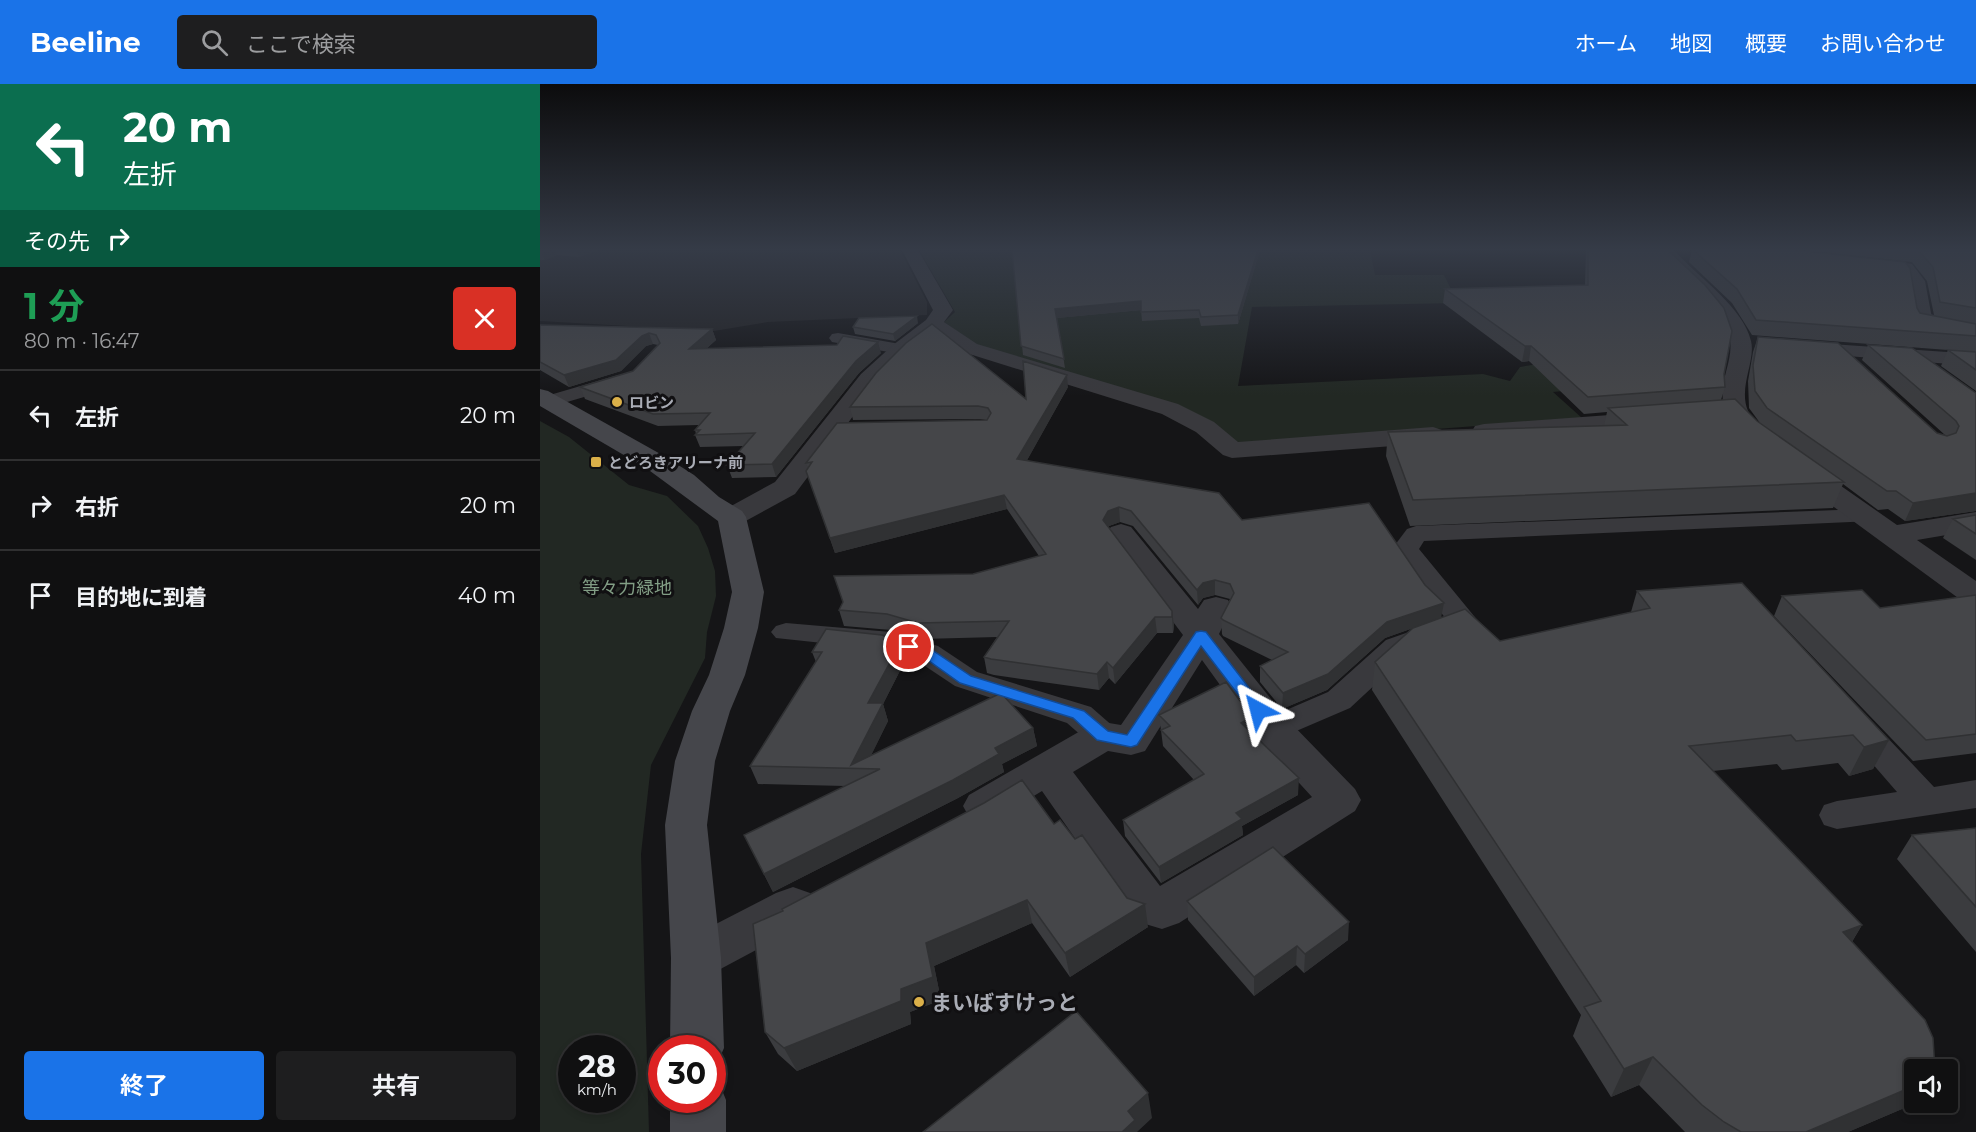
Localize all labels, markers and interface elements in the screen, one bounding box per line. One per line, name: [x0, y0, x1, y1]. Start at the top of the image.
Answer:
search box: [177, 15, 597, 69]
text: Beeline: [30, 25, 141, 59]
icon: search: [198, 26, 231, 59]
text: ここで検索: [246, 31, 356, 58]
text: ホーム: [1575, 31, 1637, 56]
text: 地図: [1670, 31, 1712, 56]
text: 概要: [1745, 31, 1787, 56]
text: お問い合わせ: [1820, 31, 1946, 56]
text: 20 m: [123, 101, 232, 153]
icon: left: [24, 108, 102, 186]
text: 左折: [123, 158, 177, 191]
icon: right: [102, 222, 135, 255]
text: その先: [24, 228, 90, 255]
text: 1 分: [24, 284, 84, 328]
button: close: [453, 287, 516, 350]
text: 80 m · 16:47: [24, 329, 140, 353]
place label: ロビン: [629, 393, 674, 412]
marker: ロビン: [610, 395, 624, 409]
icon: left: [24, 399, 57, 432]
text: 20 m: [460, 402, 516, 429]
text: 左折: [75, 404, 119, 431]
place label: とどろきアリーナ前: [608, 453, 743, 472]
marker: とどろきアリーナ前: [589, 455, 603, 469]
icon: right: [24, 489, 57, 522]
text: 20 m: [460, 492, 516, 519]
text: 右折: [75, 494, 119, 521]
park label: 等々力緑地: [582, 577, 672, 599]
icon: arrive: [24, 579, 57, 612]
text: 40 m: [458, 582, 516, 609]
text: 目的地に到着: [75, 584, 207, 611]
pin: [883, 621, 934, 672]
icon: arrive: [892, 630, 925, 663]
position arrow: [1226, 678, 1290, 742]
place label: まいばすけっと: [931, 990, 1078, 1015]
marker: まいばすけっと: [912, 995, 926, 1009]
speed limit sign: 30: [648, 1035, 726, 1113]
text: 28: [578, 1048, 616, 1085]
button: 終了: [24, 1051, 264, 1120]
button: 共有: [276, 1051, 516, 1120]
map controls: [1904, 1059, 1958, 1113]
button: sound: [1904, 1059, 1958, 1113]
text: km/h: [577, 1080, 617, 1099]

